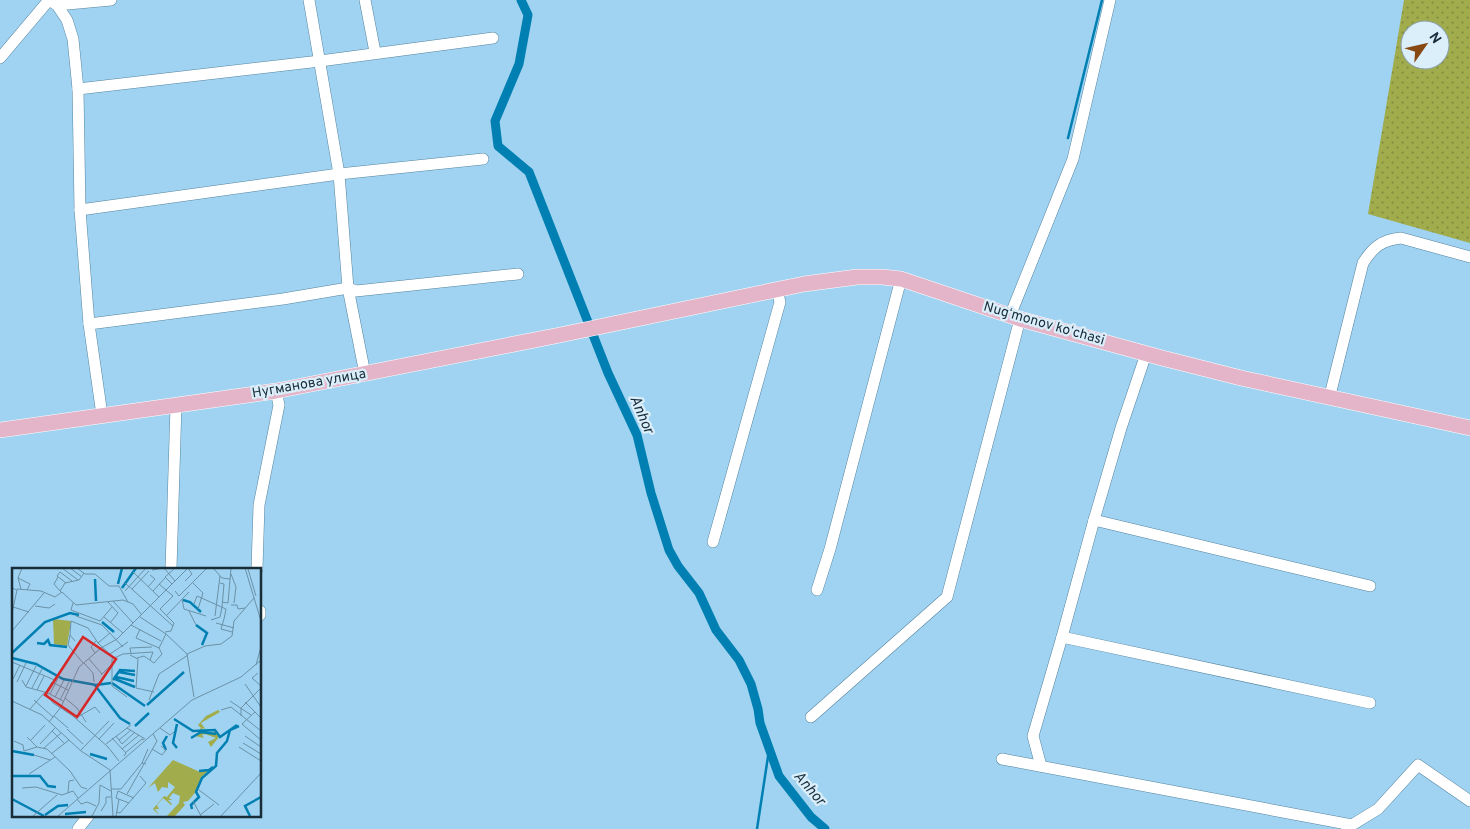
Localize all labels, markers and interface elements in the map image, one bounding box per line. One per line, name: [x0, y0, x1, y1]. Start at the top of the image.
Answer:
north arrow: [1400, 20, 1450, 70]
text: N: [1425, 30, 1444, 47]
street label: Nugʻmonov koʻchasi: [981, 299, 1107, 349]
street label: Нугманова улица: [251, 366, 367, 402]
water label: Anhor: [625, 393, 658, 438]
inset map: [12, 568, 261, 816]
water label: Anhor: [789, 768, 830, 811]

